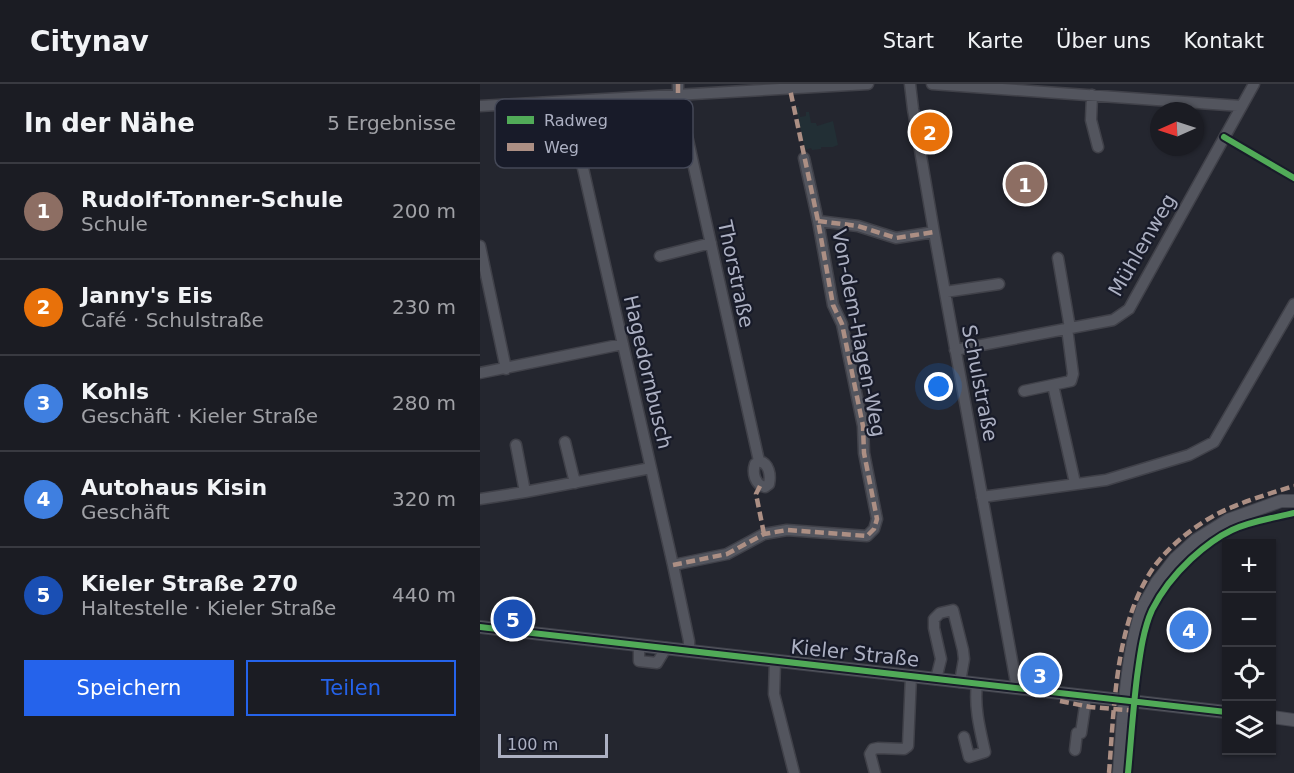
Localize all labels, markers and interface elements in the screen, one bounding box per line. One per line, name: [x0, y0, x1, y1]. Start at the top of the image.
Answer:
text: Citynav: [30, 25, 149, 58]
text: Start: [883, 29, 934, 53]
text: Karte: [967, 29, 1023, 53]
text: Über uns: [1056, 29, 1151, 53]
text: Kontakt: [1184, 29, 1264, 53]
legend: [495, 99, 693, 168]
north arrow: [1150, 102, 1204, 156]
text: In der Nähe: [24, 108, 195, 138]
pin: 2: [910, 110, 950, 154]
text: 5 Ergebnisse: [327, 111, 456, 135]
text: Radweg: [544, 111, 608, 130]
text: Weg: [544, 138, 579, 157]
pin: 1: [1006, 162, 1044, 206]
text: Rudolf-Tonner-Schule: [81, 187, 343, 212]
street label: Mühlenweg: [1103, 189, 1181, 301]
text: 1: [37, 199, 50, 223]
text: 200 m: [392, 199, 456, 223]
text: Schule: [81, 212, 148, 236]
street label: Thorstraße: [713, 217, 759, 330]
street label: Von-dem-Hagen-Weg: [827, 227, 891, 439]
text: Janny's Eis: [81, 283, 213, 308]
street label: Hagedornbusch: [619, 293, 677, 451]
text: 2: [37, 295, 50, 319]
text: 230 m: [392, 295, 456, 319]
text: Café · Schulstraße: [81, 308, 264, 332]
street label: Schulstraße: [957, 323, 1003, 443]
your location: [924, 372, 953, 401]
text: Kohls: [81, 379, 149, 404]
text: 3: [37, 391, 50, 415]
text: 280 m: [392, 391, 456, 415]
text: Geschäft · Kieler Straße: [81, 404, 318, 428]
text: Autohaus Kisin: [81, 475, 267, 500]
text: 4: [37, 487, 50, 511]
text: 320 m: [392, 487, 456, 511]
text: Geschäft: [81, 500, 170, 524]
map controls: [1222, 539, 1276, 755]
button: +: [1222, 539, 1276, 593]
text: Kieler Straße 270: [81, 571, 298, 596]
text: 5: [37, 583, 50, 607]
text: 440 m: [392, 583, 456, 607]
button: −: [1222, 593, 1276, 647]
text: Haltestelle · Kieler Straße: [81, 596, 336, 620]
pin: 5: [494, 596, 532, 642]
pin: 4: [1170, 608, 1208, 652]
street label: Kieler Straße: [789, 634, 921, 672]
button: locate: [1222, 647, 1276, 701]
pin: 3: [1020, 652, 1060, 698]
button: Speichern: [24, 660, 234, 716]
button: Teilen: [246, 660, 456, 716]
button: layers: [1222, 701, 1276, 755]
scale bar: [498, 731, 608, 758]
text: 100 m: [507, 735, 558, 754]

